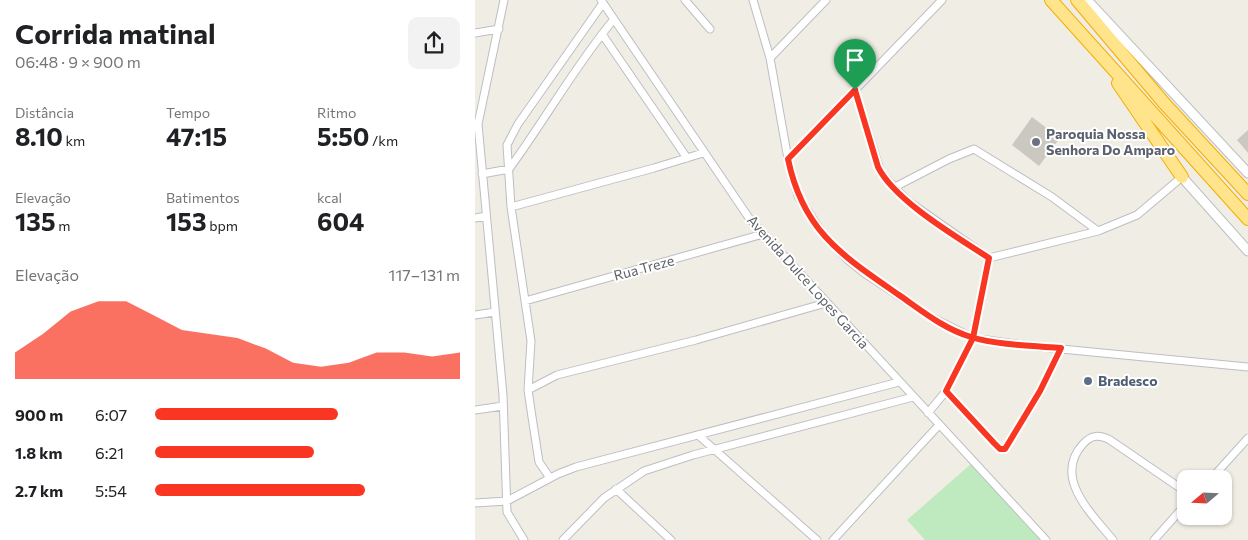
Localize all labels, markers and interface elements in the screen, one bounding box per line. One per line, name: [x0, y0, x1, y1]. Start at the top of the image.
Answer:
text: Corrida matinal: [15, 16, 216, 50]
button: share: [408, 17, 460, 69]
pin: [834, 39, 876, 90]
icon: arrive: [841, 46, 869, 74]
text: 06:48 · 9 × 900 m: [15, 52, 141, 71]
text: Distância: [15, 104, 74, 121]
text: Tempo: [166, 104, 210, 121]
text: Ritmo: [317, 104, 356, 121]
text: 8.10: [15, 121, 63, 151]
text: 47:15: [166, 121, 227, 151]
text: 5:50: [317, 121, 369, 151]
place label: Paroquia Nossa Senhora Do Amparo: [1046, 125, 1175, 158]
text: km: [63, 132, 85, 149]
text: /km: [369, 132, 398, 149]
marker: Paroquia Nossa Senhora Do Amparo: [1030, 136, 1042, 148]
text: Elevação: [15, 189, 71, 206]
text: Batimentos: [166, 189, 240, 206]
text: kcal: [317, 189, 342, 206]
text: 135: [15, 206, 55, 236]
text: 153: [166, 206, 206, 236]
text: 604: [317, 206, 364, 236]
street label: Avenida Dulce Lopes Garcia: [744, 211, 873, 352]
text: m: [55, 217, 70, 234]
text: bpm: [206, 217, 238, 234]
street label: Rua Treze: [612, 251, 676, 284]
text: Elevação: [15, 265, 79, 284]
text: 117–131 m: [389, 265, 460, 284]
place label: Bradesco: [1098, 372, 1158, 389]
marker: Bradesco: [1082, 375, 1094, 387]
text: 900 m: [15, 405, 63, 424]
text: 6:07: [95, 405, 127, 424]
text: 1.8 km: [15, 443, 62, 462]
text: 6:21: [95, 443, 124, 462]
north arrow: [1177, 470, 1233, 525]
map controls: [1177, 470, 1232, 525]
text: 2.7 km: [15, 481, 63, 500]
text: 5:54: [95, 481, 127, 500]

